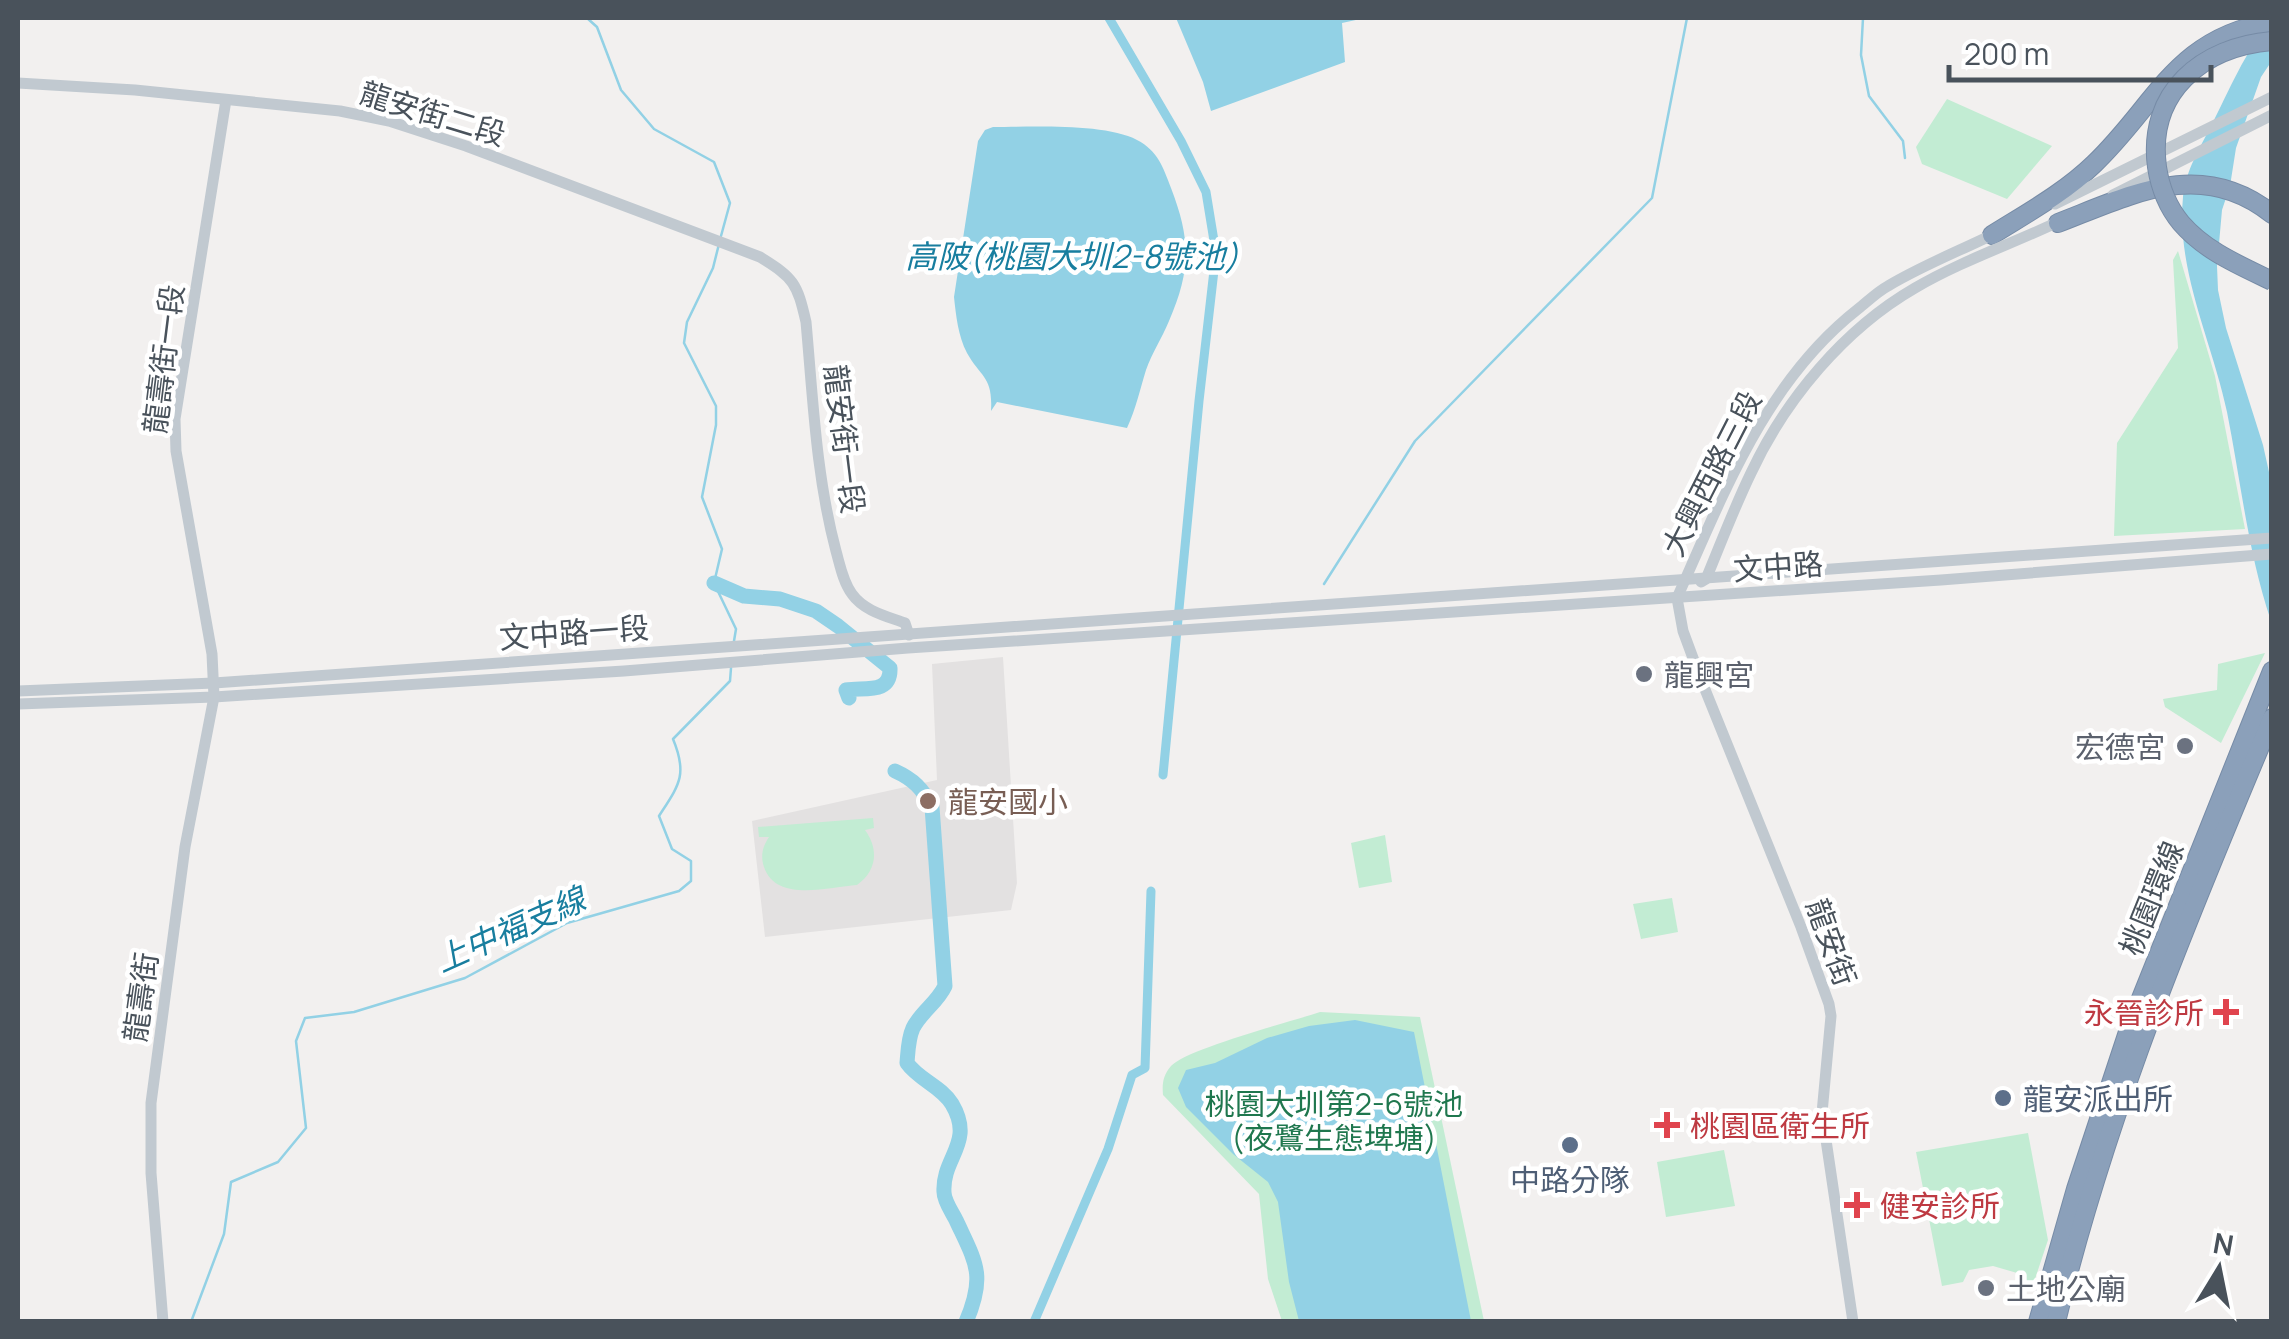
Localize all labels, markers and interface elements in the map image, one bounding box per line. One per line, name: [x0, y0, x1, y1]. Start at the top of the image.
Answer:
scale bar: [1949, 20, 2212, 82]
text: 200 m: [1964, 33, 2049, 74]
street label: 龍安街二段: [355, 71, 511, 155]
water label: 高陂(桃園大圳2-8號池): [905, 234, 1239, 278]
street label: 龍壽街一段: [134, 282, 192, 436]
street label: 龍安街一段: [816, 362, 874, 516]
street label: 大興西路三段: [1652, 384, 1770, 562]
street label: 文中路: [1732, 542, 1824, 590]
street label: 文中路一段: [498, 606, 650, 658]
place label: 龍興宮: [1664, 654, 1754, 695]
marker: 龍興宮: [1633, 663, 1655, 685]
place label: 宏德宮: [2075, 726, 2165, 767]
marker: 宏德宮: [2174, 735, 2196, 757]
place label: 龍安國小: [948, 781, 1068, 822]
marker: 龍安國小: [917, 790, 939, 812]
street label: 桃園環線: [2110, 835, 2192, 961]
water label: 上中福支線: [428, 875, 595, 982]
street label: 龍安街: [1797, 893, 1867, 991]
street label: 龍壽街: [113, 950, 167, 1044]
place label: 永晉診所: [2084, 992, 2204, 1033]
marker: 永晉診所: [2213, 999, 2239, 1025]
place label: 龍安派出所: [2023, 1078, 2173, 1119]
park label: 桃園大圳第2-6號池 (夜鷺生態埤塘): [1205, 1083, 1463, 1158]
marker: 龍安派出所: [1992, 1087, 2014, 1109]
place label: 桃園區衛生所: [1690, 1105, 1870, 1146]
marker: 桃園區衛生所: [1654, 1112, 1680, 1138]
marker: 中路分隊: [1559, 1134, 1581, 1156]
place label: 中路分隊: [1510, 1159, 1630, 1200]
place label: 健安診所: [1880, 1185, 2000, 1226]
marker: 健安診所: [1844, 1192, 1870, 1218]
north arrow: [2169, 1219, 2269, 1319]
text: N: [2210, 1223, 2237, 1264]
place label: 土地公廟: [2006, 1268, 2126, 1309]
marker: 土地公廟: [1975, 1277, 1997, 1299]

